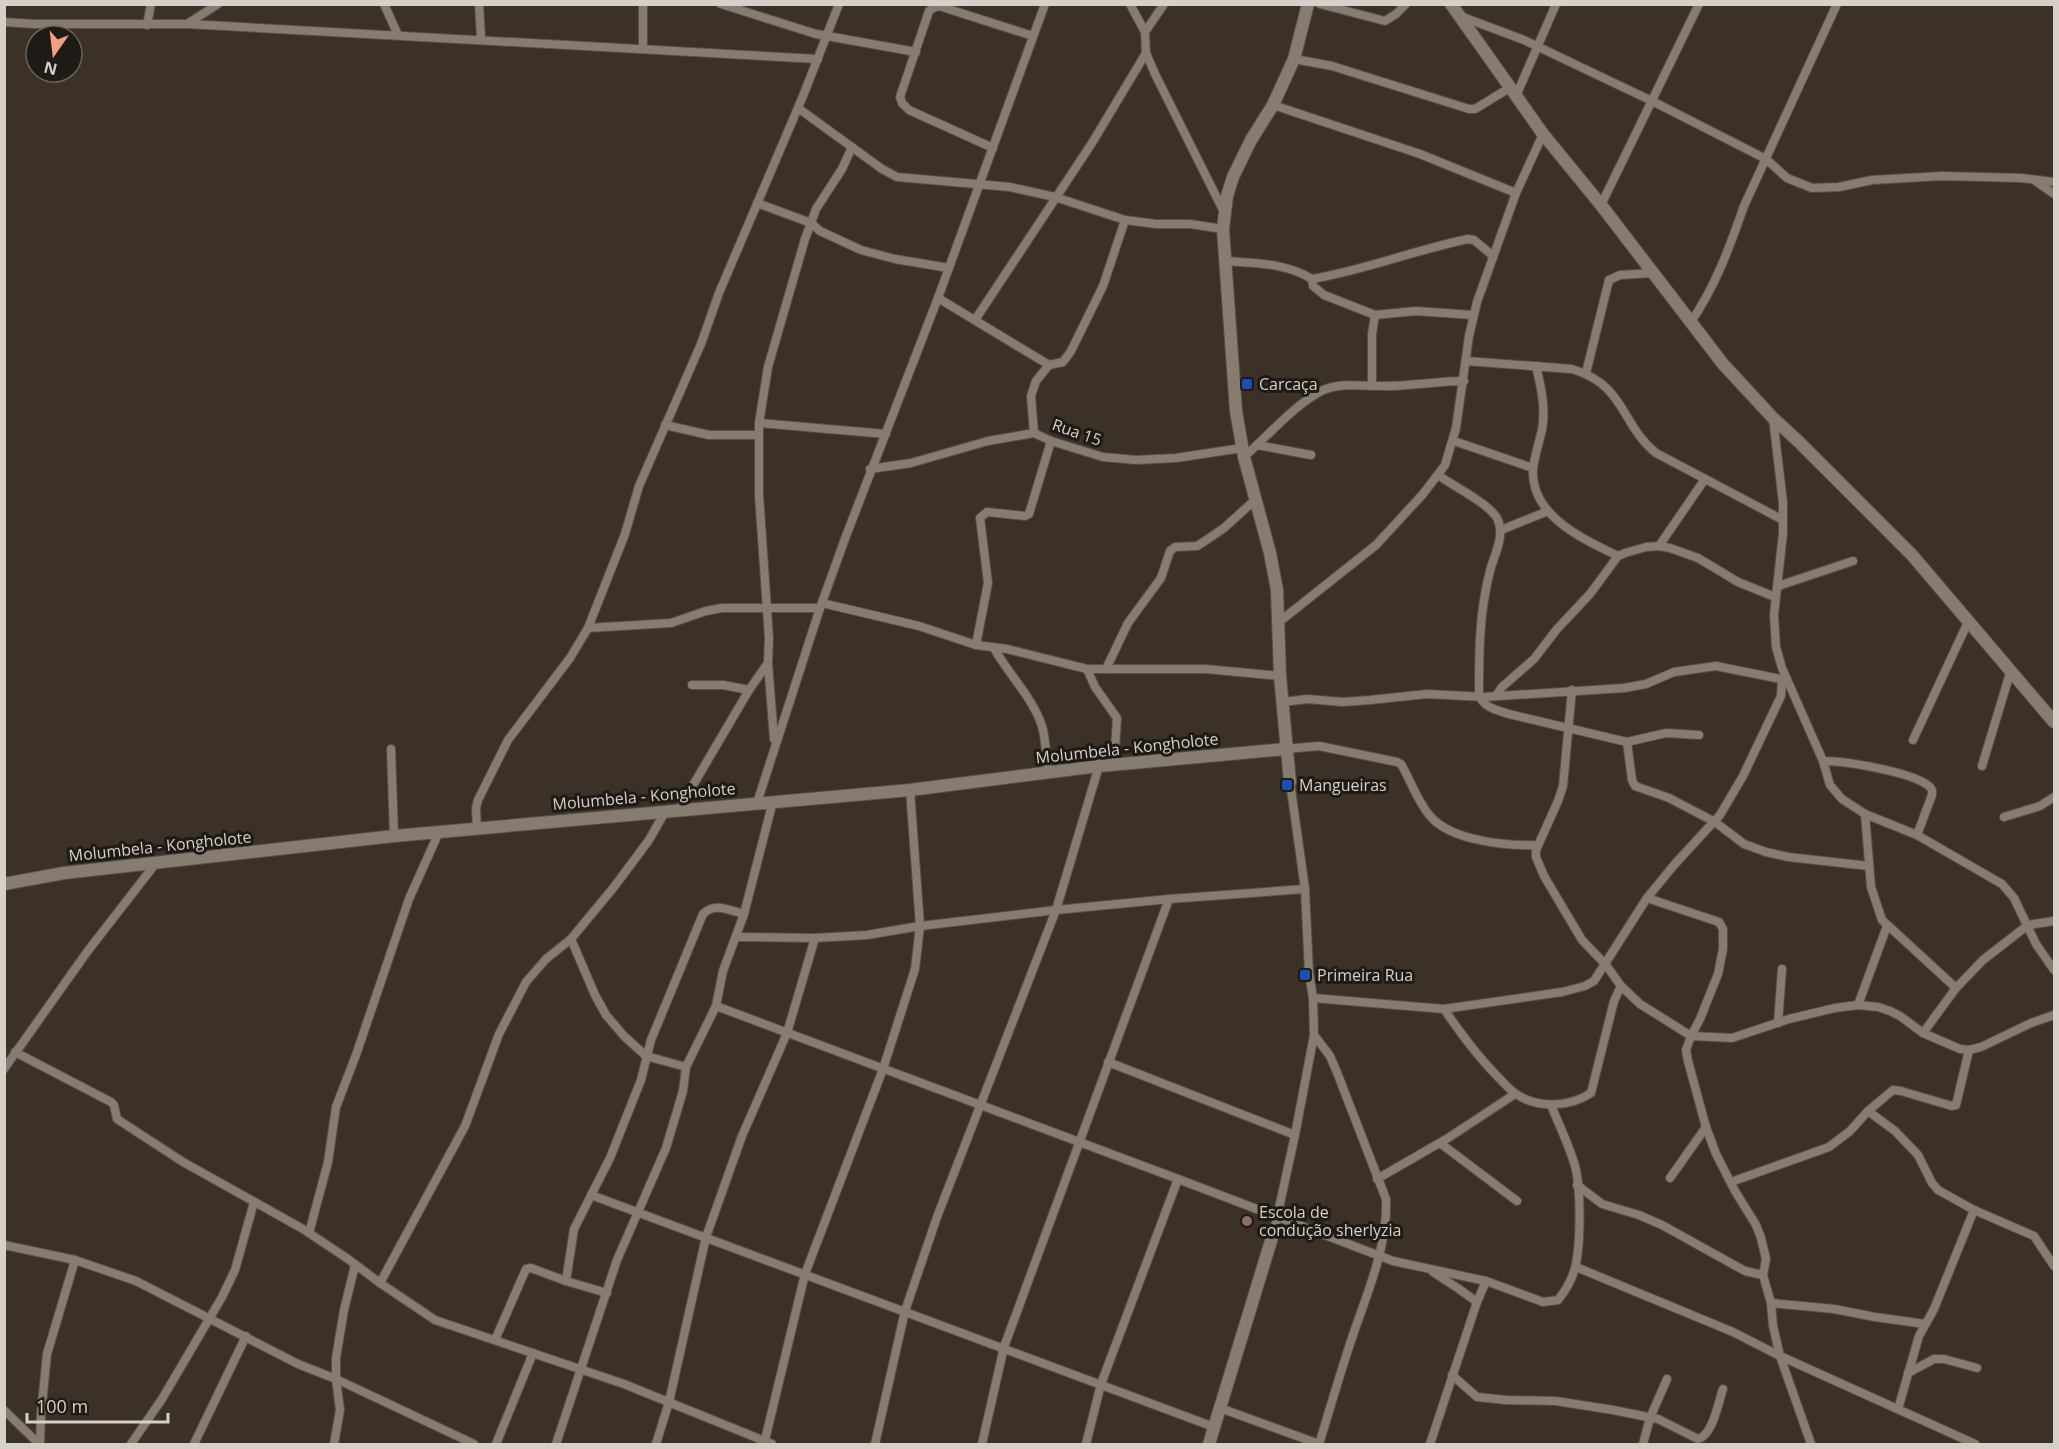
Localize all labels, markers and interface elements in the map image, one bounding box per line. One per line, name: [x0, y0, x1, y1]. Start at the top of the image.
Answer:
north arrow: [24, 24, 84, 84]
text: N: [41, 56, 59, 81]
place label: Carcaça: [1259, 373, 1318, 395]
marker: Carcaça: [1240, 377, 1254, 391]
street label: Rua 15: [1049, 413, 1105, 451]
street label: Molumbela - Kongholote: [1035, 727, 1219, 769]
place label: Mangueiras: [1299, 774, 1387, 796]
street label: Molumbela - Kongholote: [552, 777, 736, 815]
marker: Mangueiras: [1280, 778, 1294, 792]
street label: Molumbela - Kongholote: [68, 825, 252, 867]
place label: Primeira Rua: [1317, 964, 1413, 986]
marker: Primeira Rua: [1298, 968, 1312, 982]
place label: Escola de condução sherlyzia: [1259, 1201, 1401, 1241]
marker: Escola de condução sherlyzia: [1240, 1214, 1254, 1228]
scale bar: [27, 1386, 168, 1424]
text: 100 m: [36, 1394, 88, 1418]

